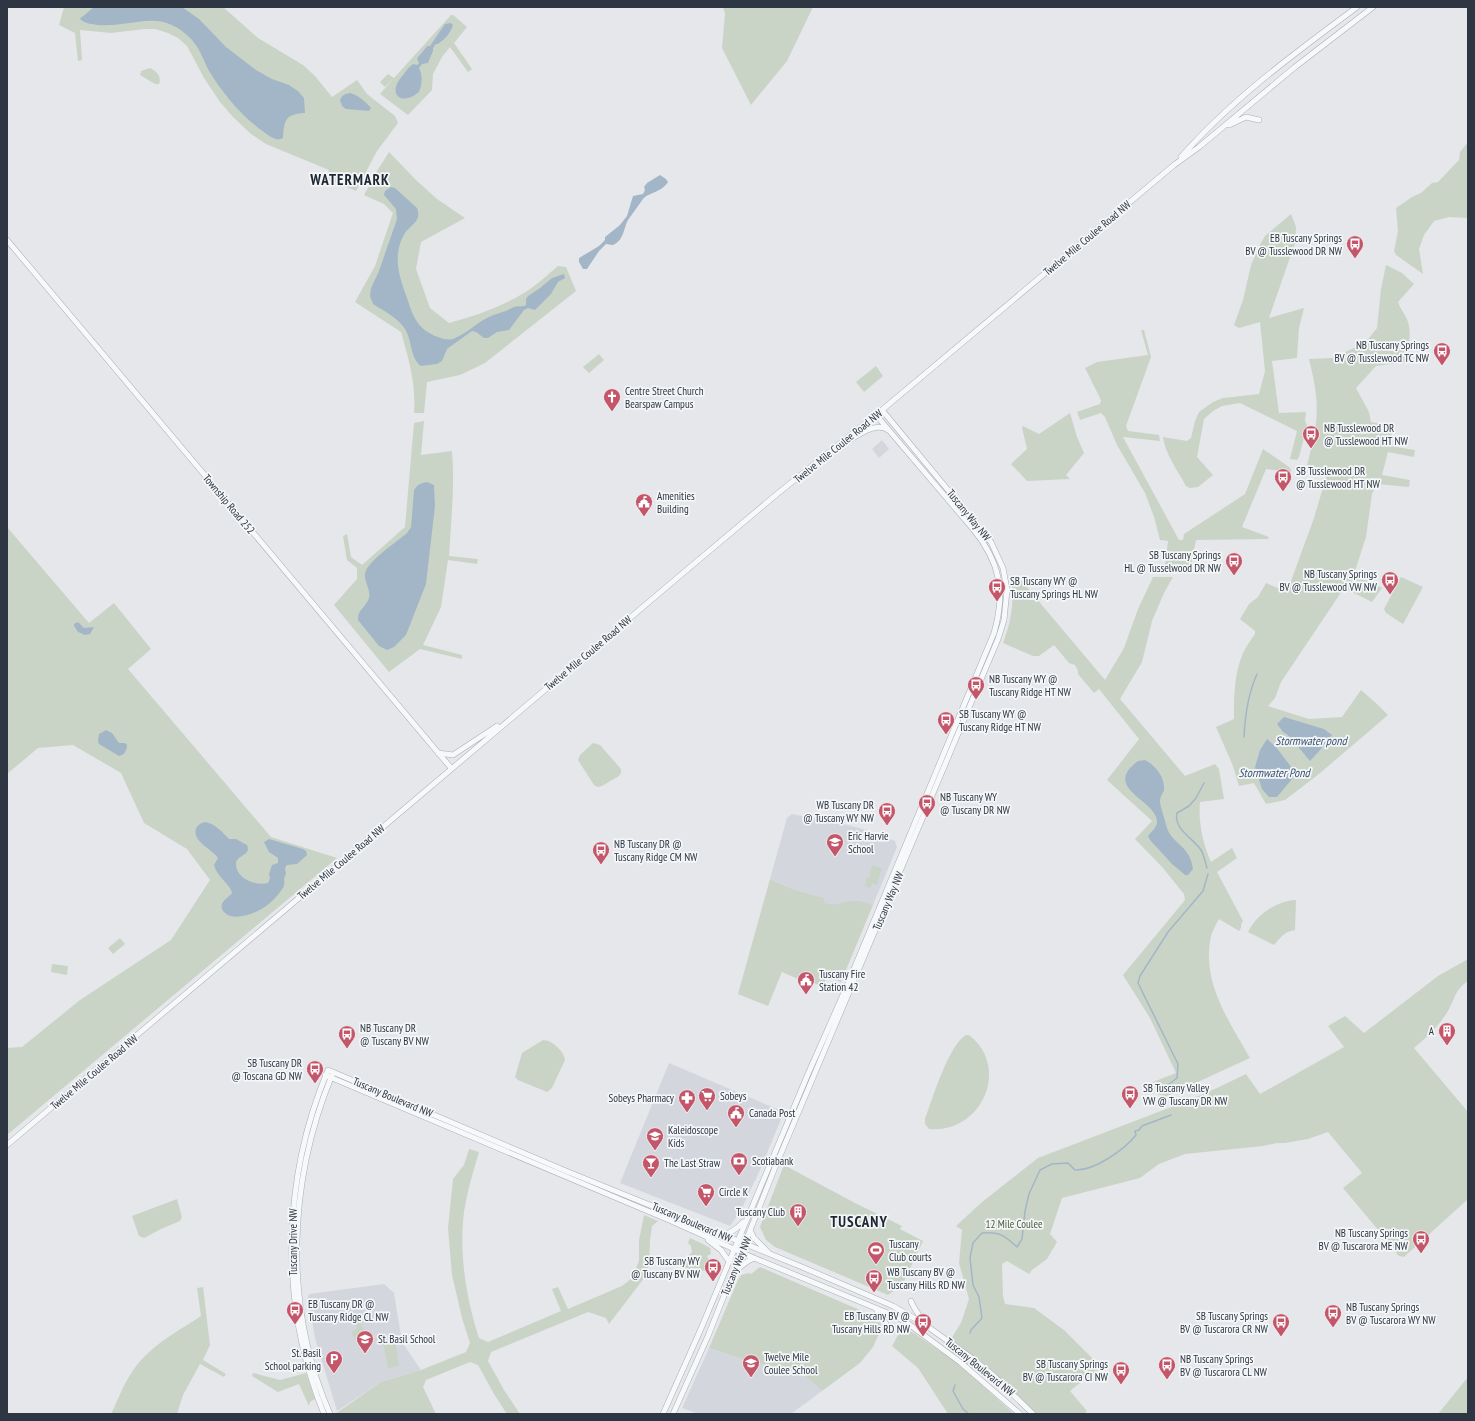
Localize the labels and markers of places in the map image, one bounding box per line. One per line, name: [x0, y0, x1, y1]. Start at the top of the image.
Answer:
place label: EB Tuscany Springs BV @ Tusslewood DR NW: [1245, 231, 1343, 258]
bus stop icon: EB Tuscany Springs BV @ Tusslewood DR NW: [1345, 234, 1365, 259]
place label: NB Tuscany Springs BV @ Tusslewood TC NW: [1334, 338, 1430, 365]
bus stop icon: NB Tuscany Springs BV @ Tusslewood TC NW: [1432, 341, 1452, 366]
place label: Centre Street Church Bearspaw Campus: [625, 384, 704, 411]
church icon: Centre Street Church Bearspaw Campus: [602, 387, 622, 412]
place label: NB Tusslewood DR @ Tusslewood HT NW: [1324, 421, 1408, 448]
bus stop icon: NB Tusslewood DR @ Tusslewood HT NW: [1301, 424, 1321, 449]
place label: SB Tusslewood DR @ Tusslewood HT NW: [1296, 464, 1380, 491]
bus stop icon: SB Tusslewood DR @ Tusslewood HT NW: [1273, 467, 1293, 492]
place label: Amenities Building: [657, 489, 695, 516]
public building icon: Amenities Building: [634, 492, 654, 517]
place label: SB Tuscany Springs HL @ Tusselwood DR NW: [1124, 548, 1222, 575]
bus stop icon: SB Tuscany Springs HL @ Tusselwood DR NW: [1224, 551, 1244, 576]
place label: NB Tuscany Springs BV @ Tusslewood VW NW: [1279, 567, 1378, 594]
bus stop icon: NB Tuscany Springs BV @ Tusslewood VW NW: [1380, 570, 1400, 595]
place label: SB Tuscany WY @ Tuscany Springs HL NW: [1010, 574, 1099, 601]
bus stop icon: SB Tuscany WY @ Tuscany Springs HL NW: [987, 577, 1007, 602]
place label: NB Tuscany WY @ Tuscany Ridge HT NW: [989, 672, 1072, 699]
bus stop icon: NB Tuscany WY @ Tuscany Ridge HT NW: [966, 675, 986, 700]
place label: SB Tuscany WY @ Tuscany Ridge HT NW: [959, 707, 1042, 734]
bus stop icon: SB Tuscany WY @ Tuscany Ridge HT NW: [936, 710, 956, 735]
place label: NB Tuscany WY @ Tuscany DR NW: [940, 790, 1011, 817]
bus stop icon: NB Tuscany WY @ Tuscany DR NW: [917, 793, 937, 818]
place label: WB Tuscany DR @ Tuscany WY NW: [803, 798, 875, 825]
bus stop icon: WB Tuscany DR @ Tuscany WY NW: [877, 801, 897, 826]
place label: Eric Harvie School: [848, 829, 889, 856]
school or university icon: Eric Harvie School: [825, 832, 845, 857]
place label: NB Tuscany DR @ Tuscany Ridge CM NW: [614, 837, 698, 864]
bus stop icon: NB Tuscany DR @ Tuscany Ridge CM NW: [591, 840, 611, 865]
place label: Tuscany Fire Station 42: [819, 967, 866, 994]
public building icon: Tuscany Fire Station 42: [796, 970, 816, 995]
place label: NB Tuscany DR @ Tuscany BV NW: [360, 1021, 430, 1048]
building icon: A: [1437, 1021, 1457, 1046]
bus stop icon: NB Tuscany DR @ Tuscany BV NW: [337, 1024, 357, 1049]
place label: A: [1429, 1024, 1435, 1038]
place label: SB Tuscany DR @ Toscana GD NW: [232, 1056, 303, 1083]
bus stop icon: SB Tuscany DR @ Toscana GD NW: [305, 1059, 325, 1084]
place label: SB Tuscany Valley VW @ Tuscany DR NW: [1142, 1081, 1228, 1108]
bus stop icon: SB Tuscany Valley VW @ Tuscany DR NW: [1120, 1084, 1140, 1109]
supermarket icon: Sobeys: [697, 1086, 717, 1111]
pharmacy icon: Sobeys Pharmacy: [677, 1088, 697, 1113]
place label: Sobeys: [720, 1089, 747, 1103]
place label: Sobeys Pharmacy: [609, 1091, 675, 1105]
public building icon: Canada Post: [726, 1103, 746, 1128]
place label: Canada Post: [749, 1106, 795, 1120]
place label: Kaleidoscope Kids: [668, 1123, 719, 1150]
school or university icon: Kaleidoscope Kids: [645, 1126, 665, 1151]
bank icon: Scotiabank: [729, 1151, 749, 1176]
bar icon: The Last Straw: [641, 1153, 661, 1178]
place label: Scotiabank: [752, 1154, 794, 1168]
place label: The Last Straw: [664, 1156, 721, 1170]
supermarket icon: Circle K: [696, 1182, 716, 1207]
place label: Circle K: [719, 1185, 749, 1199]
building icon: Tuscany Club: [788, 1202, 808, 1227]
place label: Tuscany Club: [736, 1205, 785, 1219]
place label: NB Tuscany Springs BV @ Tuscarora ME NW: [1319, 1226, 1409, 1253]
bus stop icon: NB Tuscany Springs BV @ Tuscarora ME NW: [1411, 1229, 1431, 1254]
place label: Tuscany Club courts: [889, 1237, 932, 1264]
sports icon: Tuscany Club courts: [866, 1240, 886, 1265]
place label: SB Tuscany WY @ Tuscany BV NW: [631, 1254, 701, 1281]
bus stop icon: SB Tuscany WY @ Tuscany BV NW: [703, 1257, 723, 1282]
place label: WB Tuscany BV @ Tuscany Hills RD NW: [887, 1265, 966, 1292]
bus stop icon: WB Tuscany BV @ Tuscany Hills RD NW: [864, 1268, 884, 1293]
place label: EB Tuscany DR @ Tuscany Ridge CL NW: [308, 1297, 389, 1324]
bus stop icon: EB Tuscany DR @ Tuscany Ridge CL NW: [285, 1300, 305, 1325]
place label: NB Tuscany Springs BV @ Tuscarora WY NW: [1346, 1300, 1436, 1327]
bus stop icon: NB Tuscany Springs BV @ Tuscarora WY NW: [1323, 1303, 1343, 1328]
place label: EB Tuscany BV @ Tuscany Hills RD NW: [832, 1309, 911, 1336]
place label: SB Tuscany Springs BV @ Tuscarora CR NW: [1180, 1309, 1269, 1336]
bus stop icon: EB Tuscany BV @ Tuscany Hills RD NW: [913, 1312, 933, 1337]
bus stop icon: SB Tuscany Springs BV @ Tuscarora CR NW: [1271, 1312, 1291, 1337]
school or university icon: St. Basil School: [355, 1329, 375, 1354]
place label: St. Basil School: [378, 1332, 436, 1346]
place label: St. Basil School parking: [265, 1346, 321, 1373]
parking icon: St. Basil School parking: [324, 1349, 344, 1374]
place label: Twelve Mile Coulee School: [764, 1350, 818, 1377]
place label: NB Tuscany Springs BV @ Tuscarora CL NW: [1180, 1352, 1268, 1379]
school or university icon: Twelve Mile Coulee School: [741, 1353, 761, 1378]
bus stop icon: NB Tuscany Springs BV @ Tuscarora CL NW: [1157, 1355, 1177, 1380]
place label: SB Tuscany Springs BV @ Tuscarora CI NW: [1023, 1357, 1109, 1384]
bus stop icon: SB Tuscany Springs BV @ Tuscarora CI NW: [1111, 1360, 1131, 1385]

